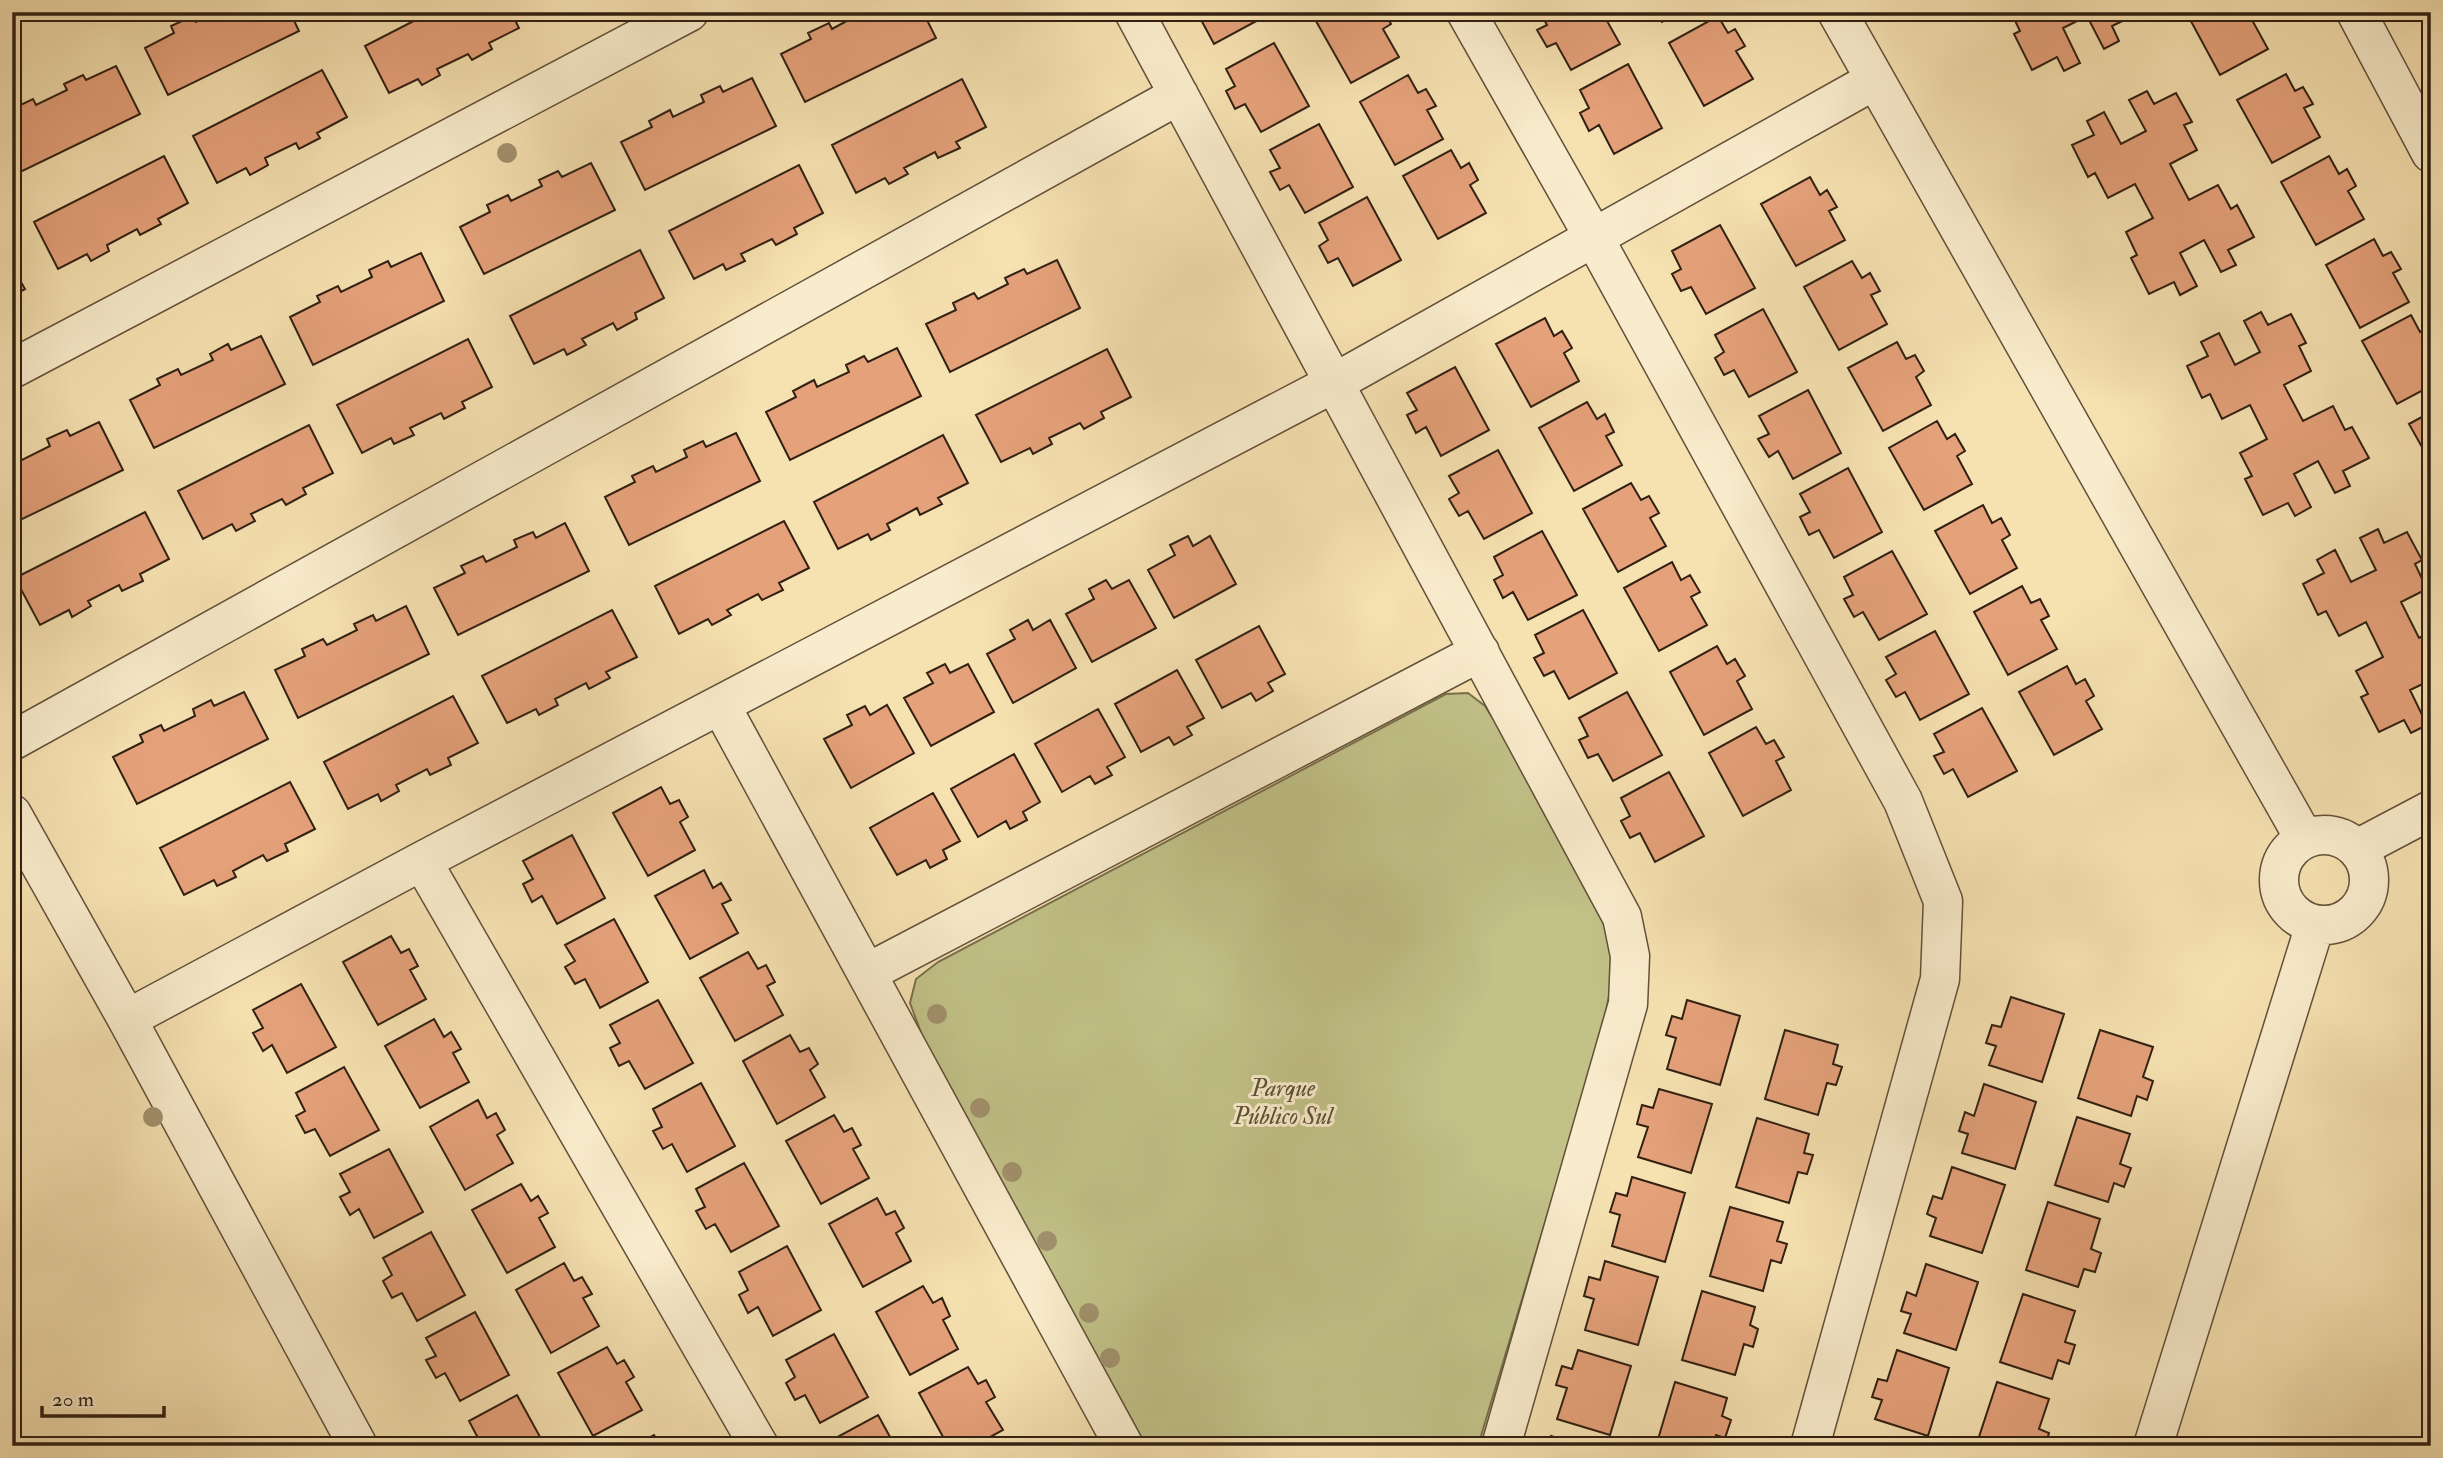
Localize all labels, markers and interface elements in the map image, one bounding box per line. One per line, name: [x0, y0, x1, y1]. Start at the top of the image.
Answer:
park label: Parque Público Sul: [1232, 1073, 1335, 1132]
scale bar: [42, 1374, 164, 1418]
text: 20 m: [52, 1386, 94, 1413]

